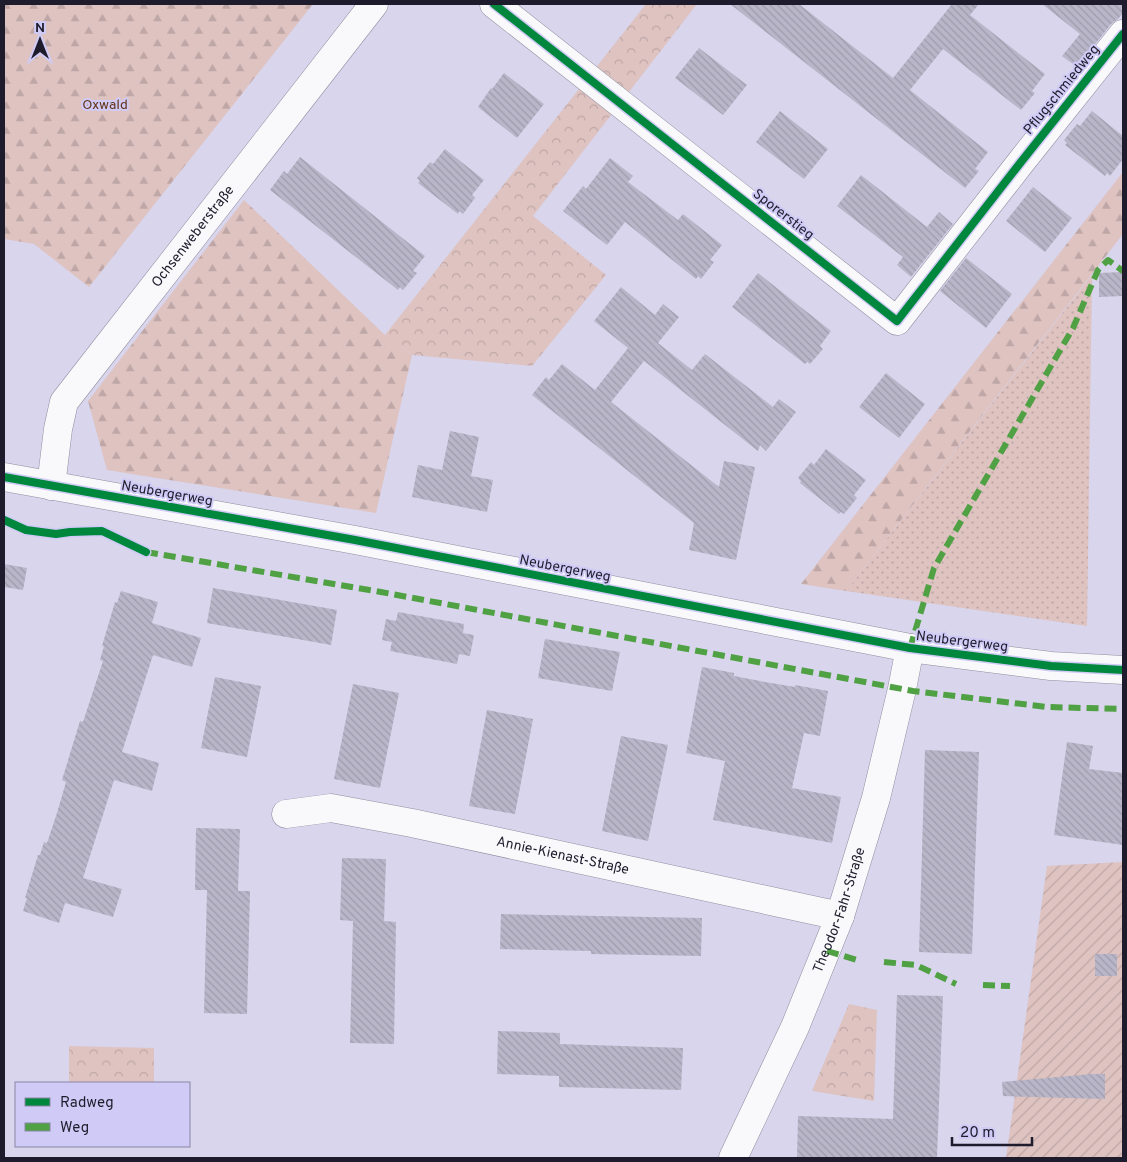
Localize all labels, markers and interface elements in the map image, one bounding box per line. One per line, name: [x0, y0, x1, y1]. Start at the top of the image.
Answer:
north arrow: [15, 15, 65, 65]
text: N: [35, 20, 45, 37]
street label: Pflugschmiedweg: [1020, 42, 1104, 138]
park label: Oxwald: [82, 97, 128, 114]
street label: Ochsenweberstraße: [148, 182, 238, 291]
street label: Sporerstieg: [749, 186, 817, 244]
street label: Neubergerweg: [120, 478, 214, 510]
street label: Neubergerweg: [518, 552, 612, 586]
street label: Neubergerweg: [915, 628, 1009, 656]
street label: Annie-Kienast-Straße: [495, 833, 631, 878]
street label: Theodor-Fahr-Straße: [809, 845, 869, 975]
legend: [15, 1082, 190, 1147]
text: Radweg: [60, 1094, 114, 1113]
scale bar: [952, 1114, 1032, 1146]
text: Weg: [60, 1119, 89, 1138]
text: 20 m: [960, 1124, 995, 1143]

